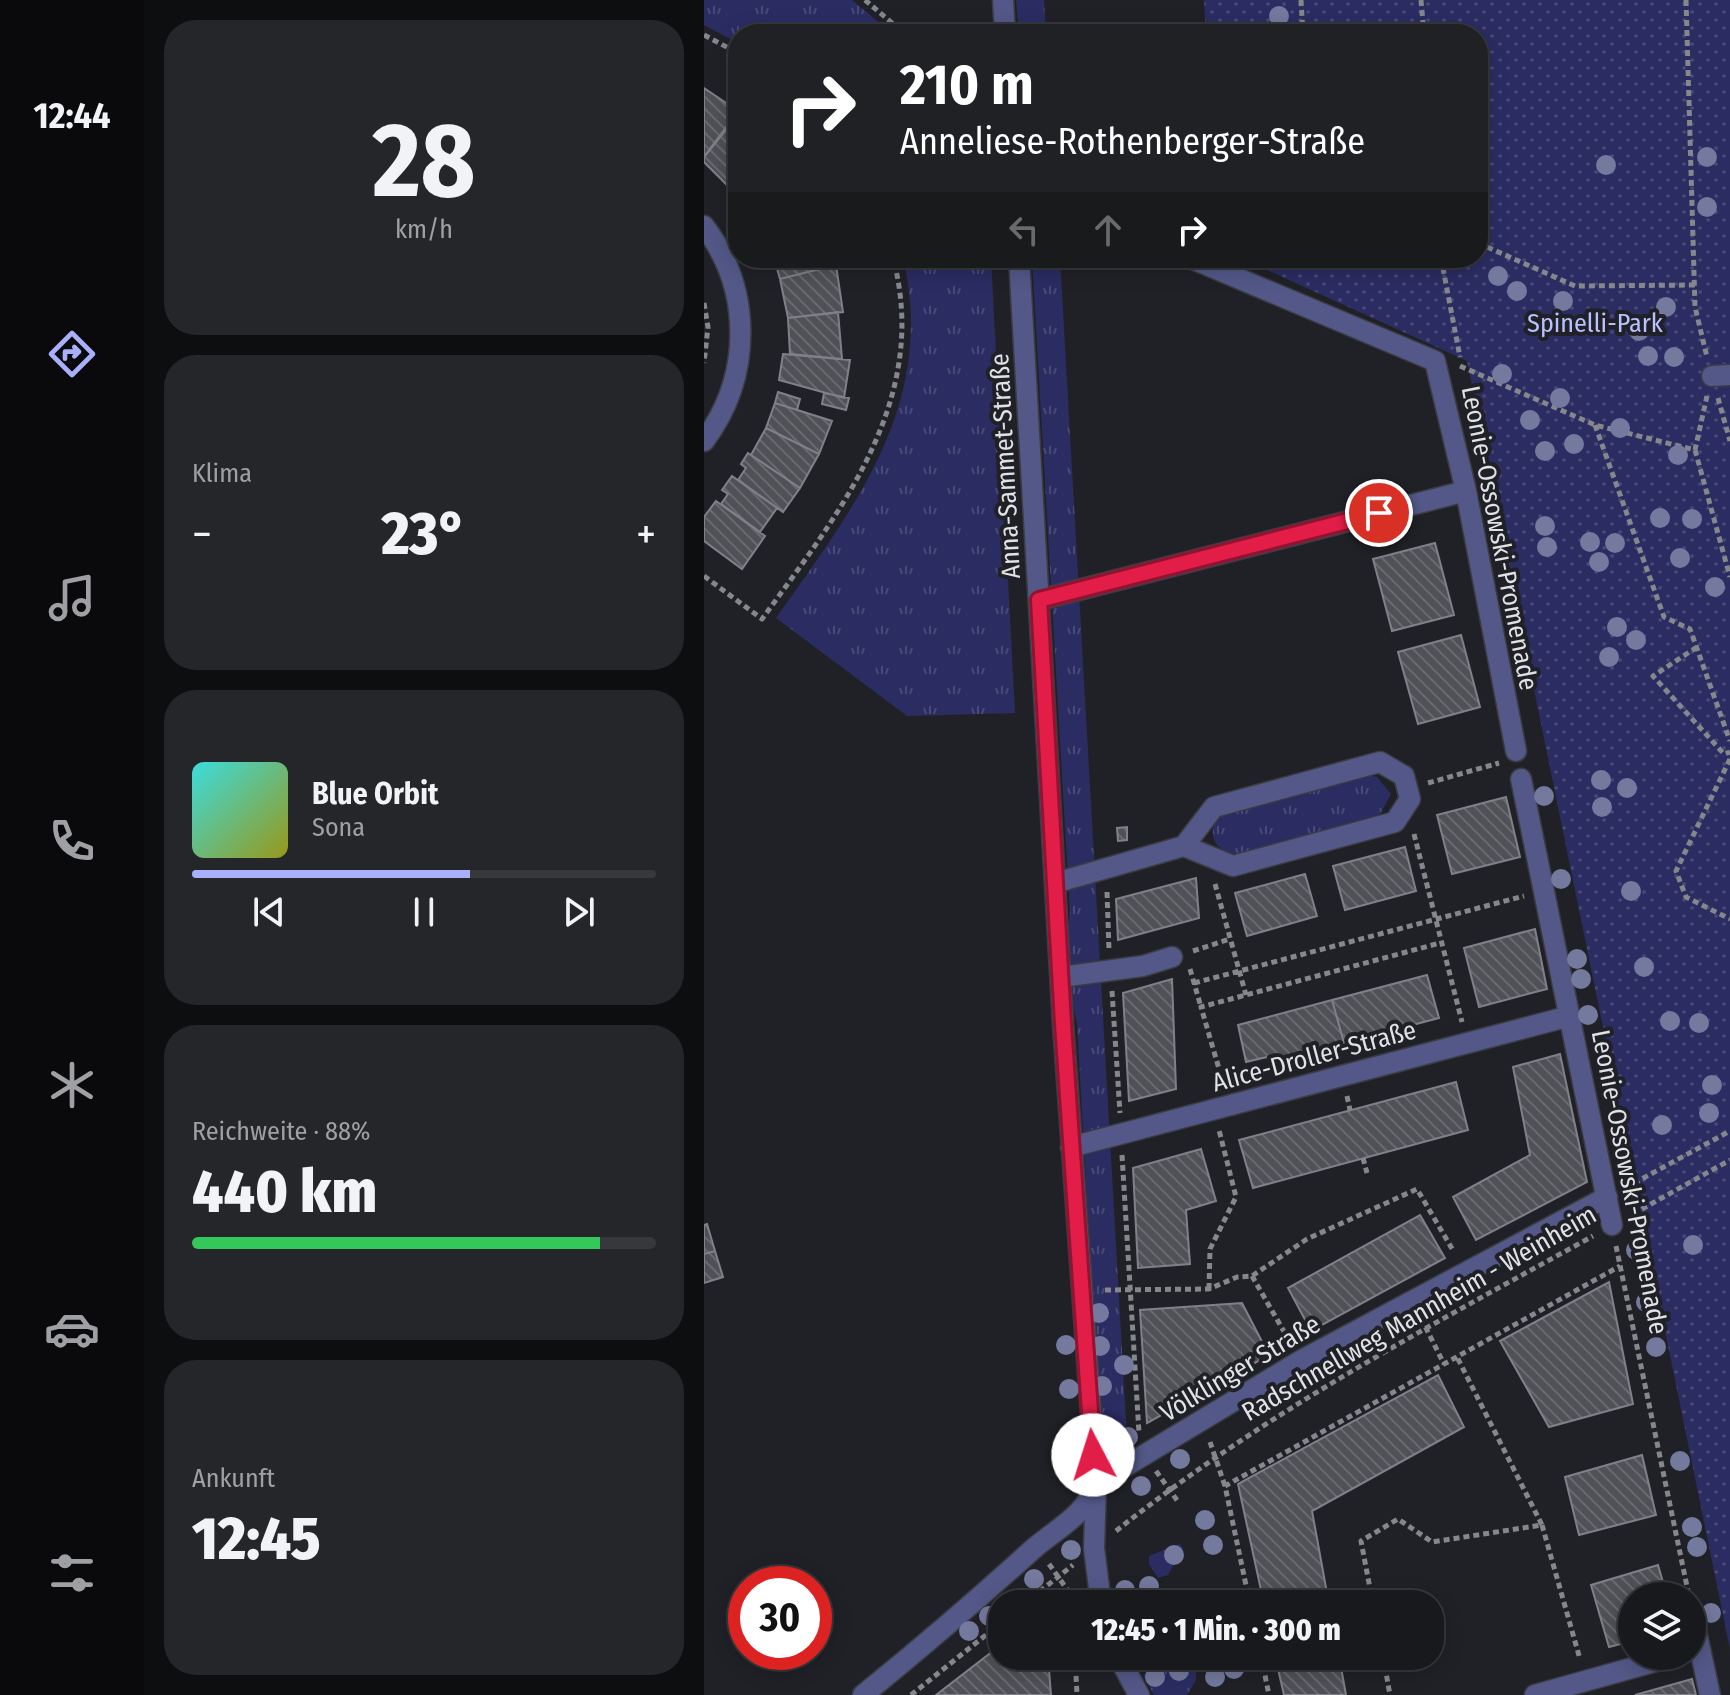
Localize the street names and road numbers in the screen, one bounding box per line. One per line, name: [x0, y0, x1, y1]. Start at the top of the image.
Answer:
street label: Anna-Sammet-Straße: [984, 352, 1027, 580]
street label: Leonie-Ossowski-Promenade: [1455, 383, 1544, 693]
street label: Alice-Droller-Straße: [1209, 1014, 1419, 1099]
street label: Leonie-Ossowski-Promenade: [1585, 1027, 1674, 1337]
street label: Radschnellweg Mannheim - Weinheim: [1237, 1199, 1602, 1428]
street label: Völklinger Straße: [1155, 1308, 1326, 1428]

